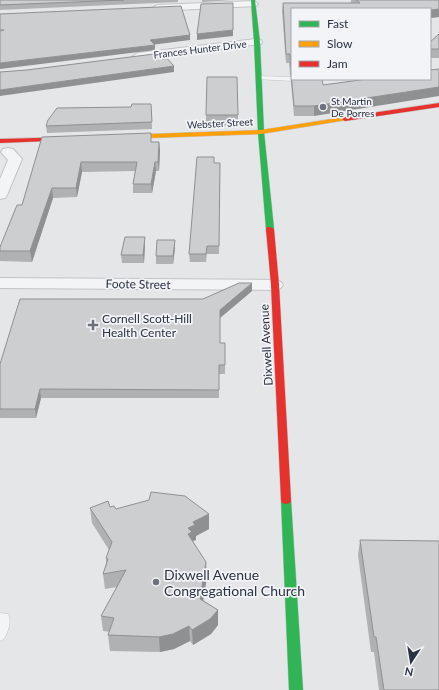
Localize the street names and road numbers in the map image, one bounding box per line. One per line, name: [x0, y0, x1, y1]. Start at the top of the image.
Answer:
street label: Frances Hunter Drive: [153, 37, 247, 61]
street label: Webster Street: [187, 115, 254, 131]
street label: Foote Street: [105, 276, 171, 292]
street label: Dixwell Avenue: [256, 304, 276, 386]

